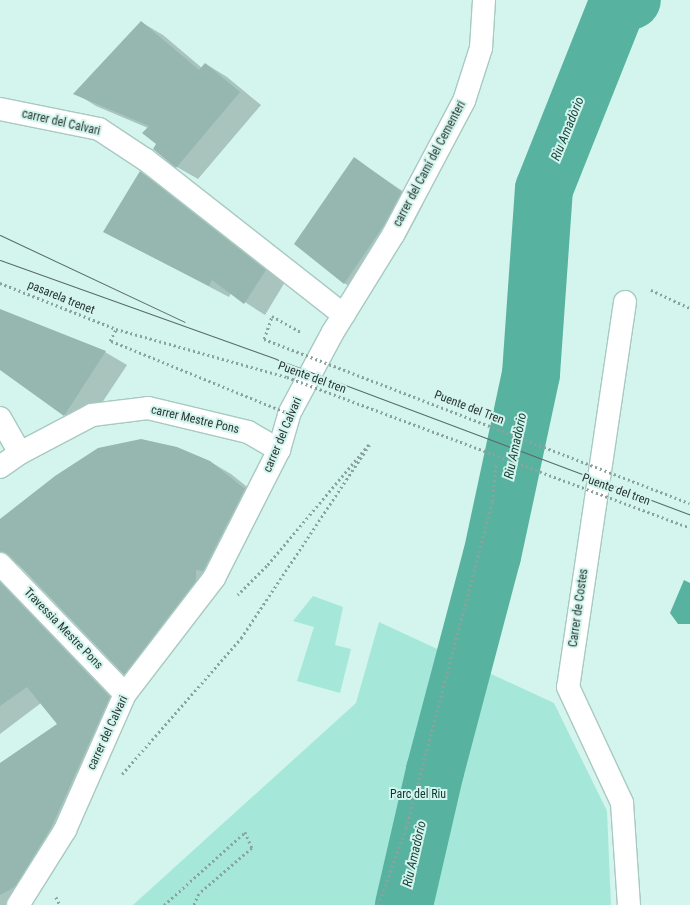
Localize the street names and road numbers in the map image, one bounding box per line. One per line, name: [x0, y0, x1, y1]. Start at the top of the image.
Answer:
street label: carrer del Camí del Cementeri: [391, 99, 469, 229]
street label: carrer del Calvari: [20, 107, 102, 139]
street label: pasarela trenet: [25, 278, 97, 318]
street label: Puente del tren: [276, 359, 348, 397]
street label: Puente del Tren: [432, 388, 506, 428]
street label: carrer del Calvari: [261, 395, 305, 475]
street label: carrer Mestre Pons: [150, 403, 240, 437]
street label: Puente del tren: [580, 471, 652, 509]
street label: Carrer de Costes: [566, 568, 592, 648]
street label: Travessia Mestre Pons: [21, 585, 105, 673]
street label: carrer del Calvari: [85, 694, 131, 772]

